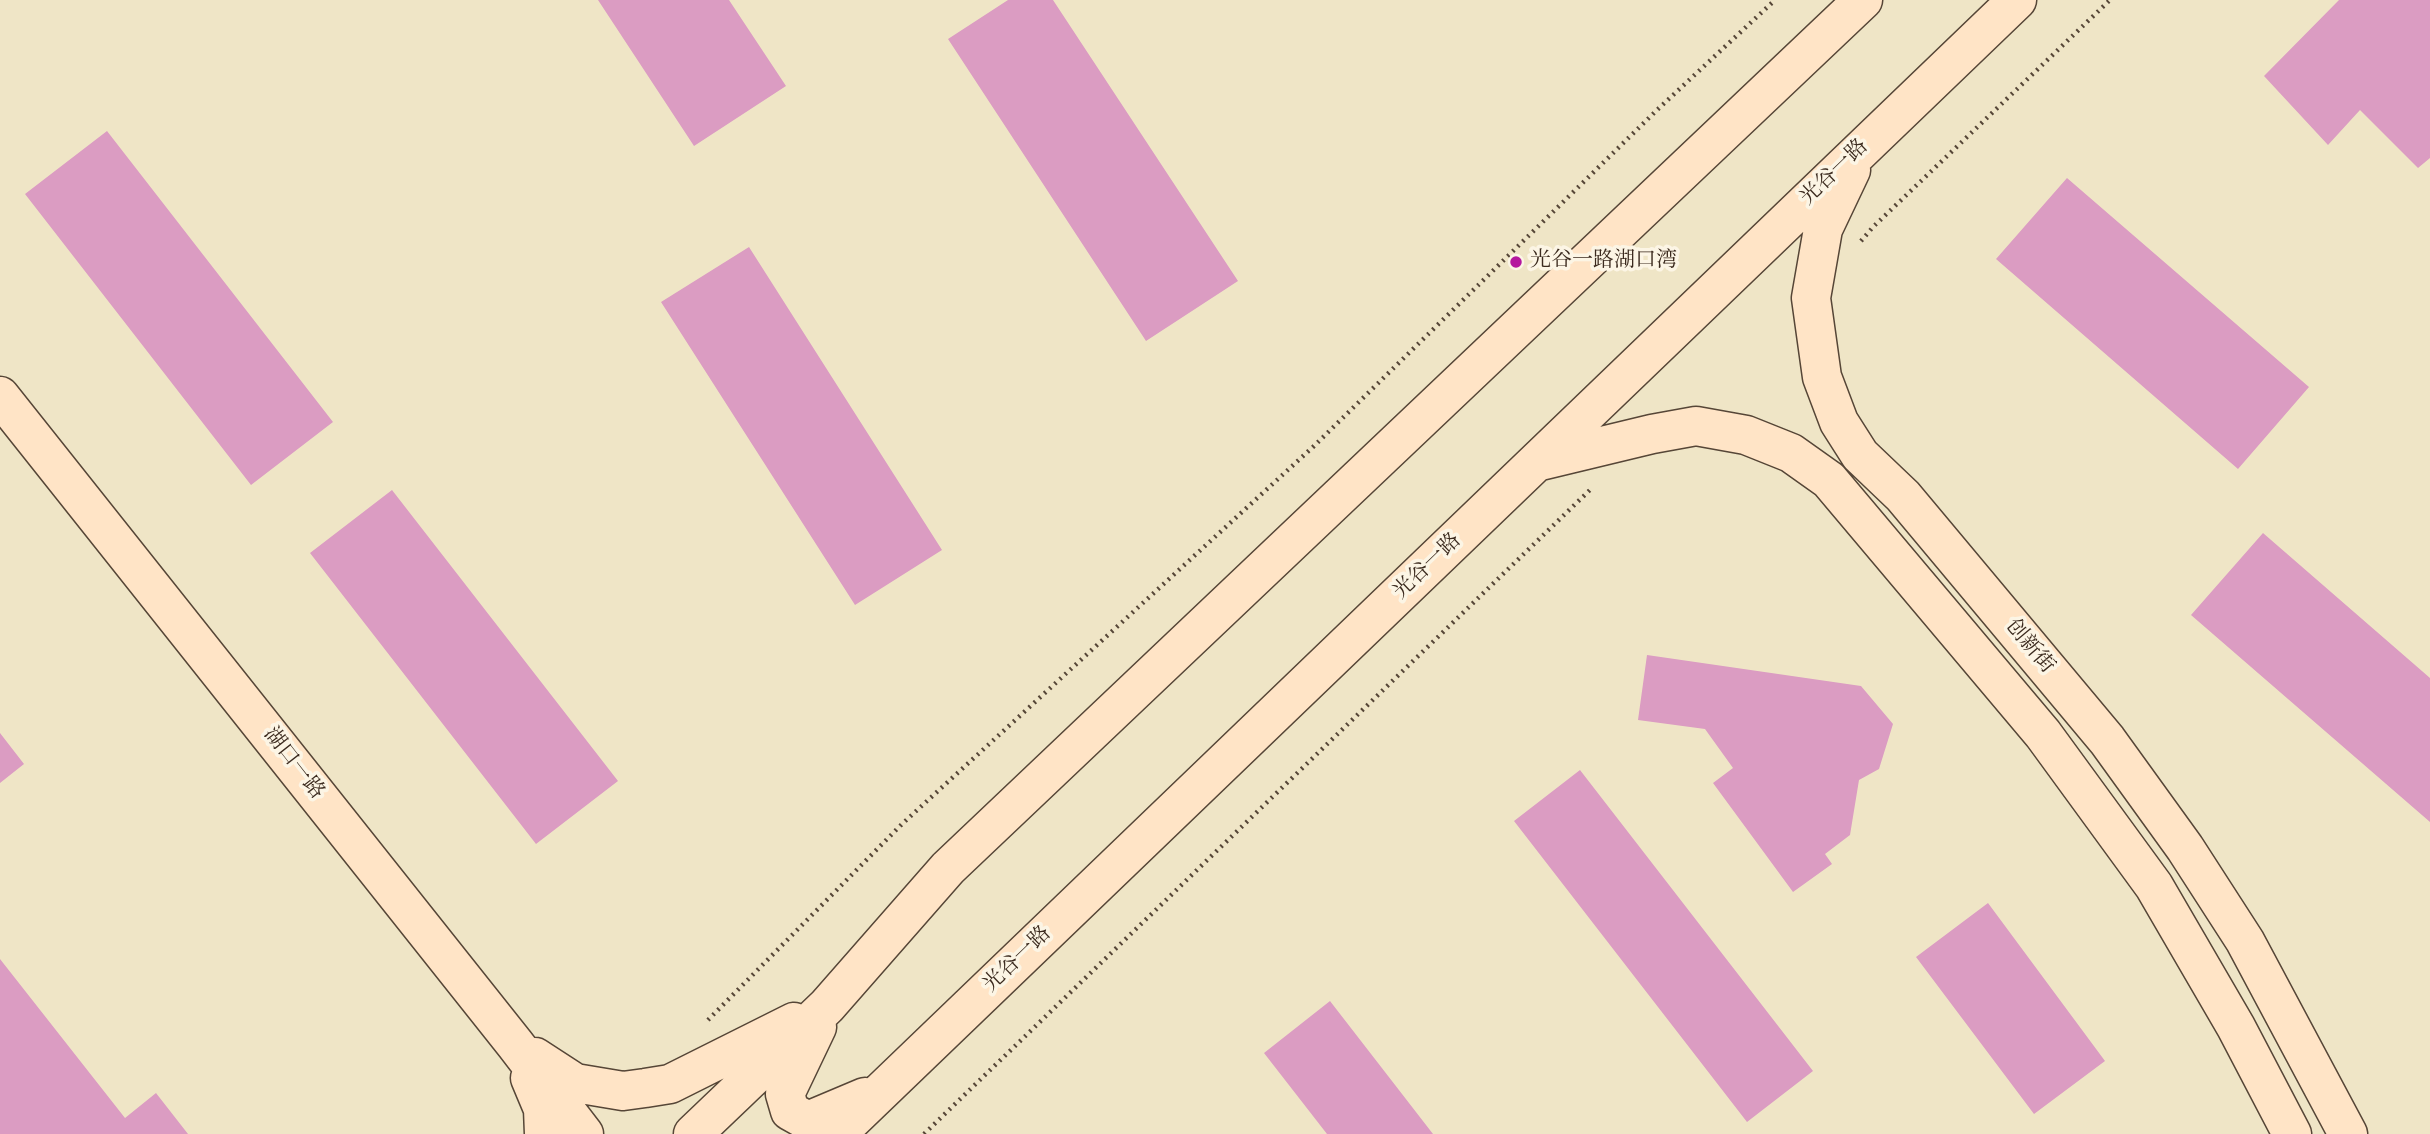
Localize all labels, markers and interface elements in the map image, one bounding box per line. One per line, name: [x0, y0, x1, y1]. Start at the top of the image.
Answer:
street label: 光谷一路: [1796, 135, 1874, 211]
place label: 光谷一路湖口湾: [1530, 249, 1677, 275]
marker: 光谷一路湖口湾: [1508, 254, 1524, 270]
street label: 光谷一路: [1389, 529, 1467, 605]
street label: 创新街: [1999, 615, 2059, 679]
street label: 湖口一路: [257, 723, 329, 805]
street label: 光谷一路: [979, 922, 1057, 998]

